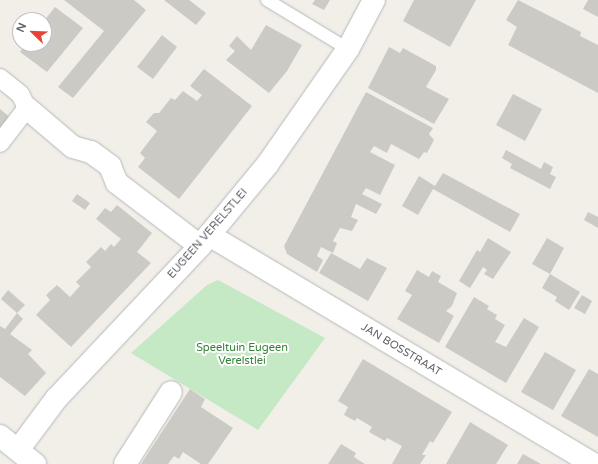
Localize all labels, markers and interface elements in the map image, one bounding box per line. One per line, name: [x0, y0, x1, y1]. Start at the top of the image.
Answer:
north arrow: [12, 12, 52, 52]
text: N: [14, 21, 29, 34]
street label: EUGEEN VERELSTLEI: [165, 186, 251, 282]
street label: JAN BOSSTRAAT: [358, 321, 444, 379]
park label: Speeltuin Eugeen Verelstlei: [196, 342, 288, 368]

